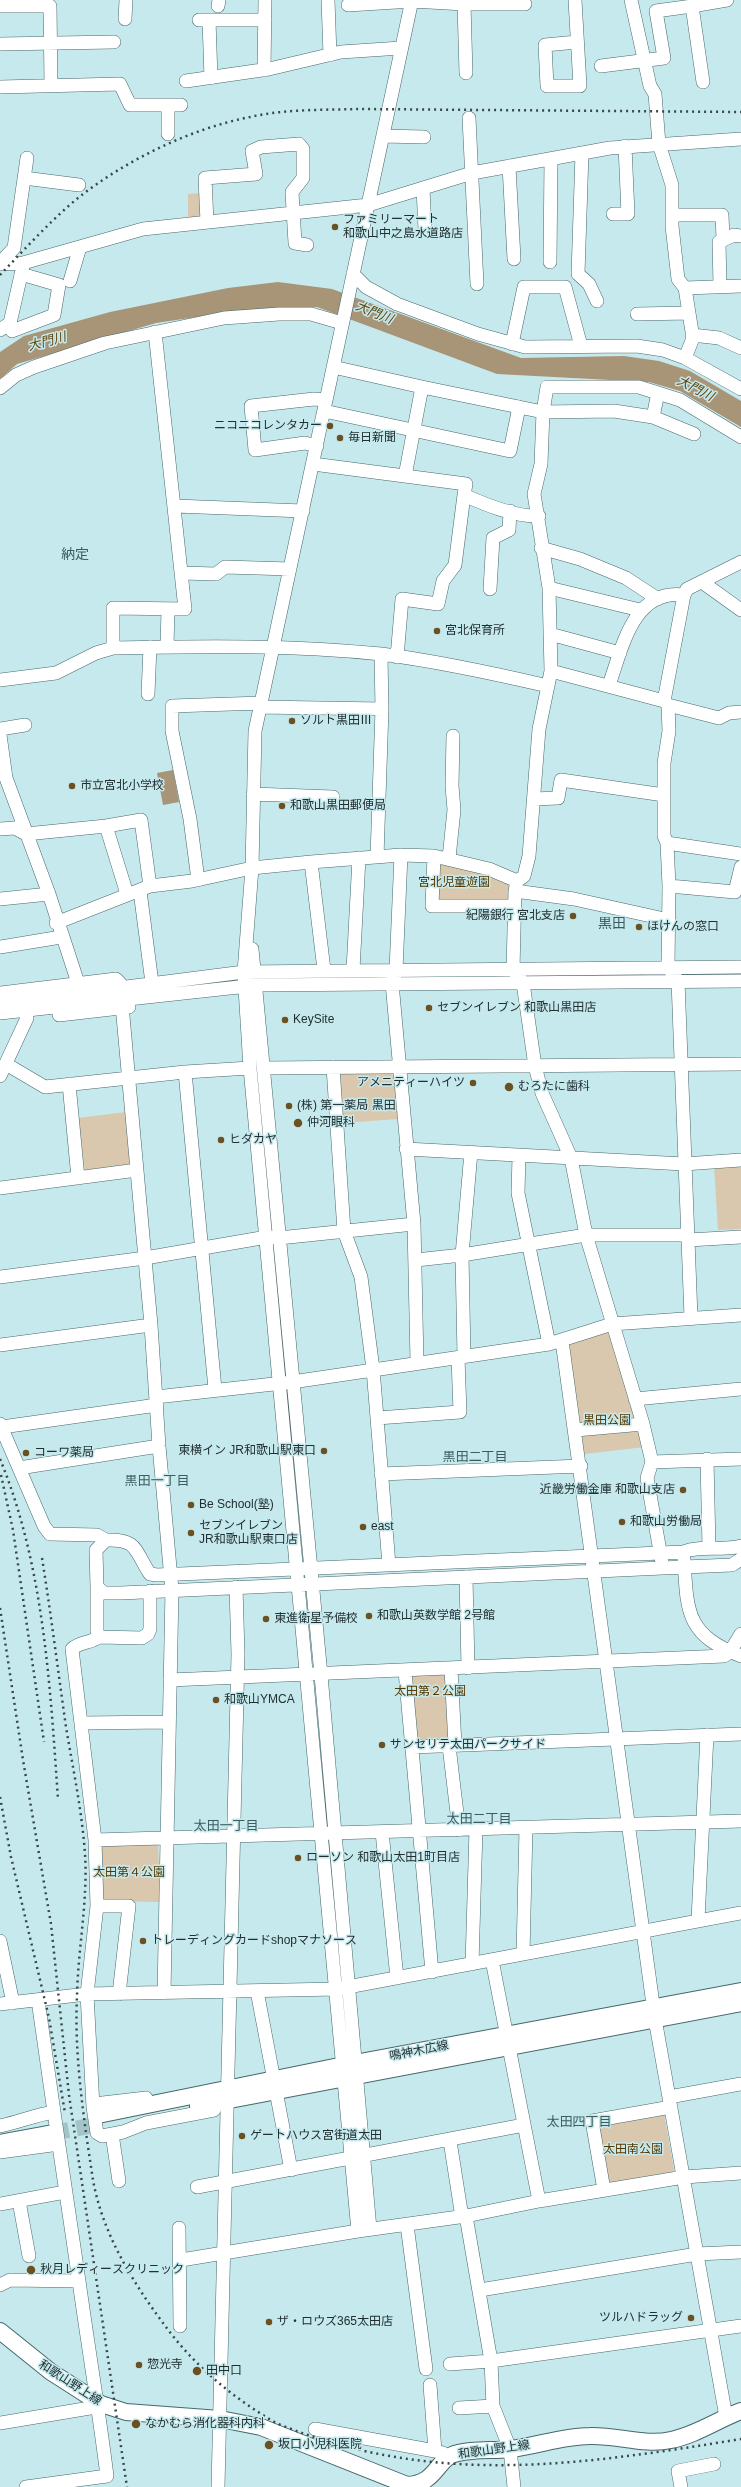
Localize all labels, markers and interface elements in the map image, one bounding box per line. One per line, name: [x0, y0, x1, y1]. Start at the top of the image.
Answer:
place label: ファミリーマート 和歌山中之島水道路店: [343, 213, 463, 241]
marker: ファミリーマート 和歌山中之島水道路店: [330, 222, 340, 232]
water label: 大門川: [353, 298, 395, 328]
water label: 大門川: [26, 329, 68, 355]
water label: 大門川: [674, 373, 716, 405]
place label: ニコニコレンタカー: [214, 419, 322, 433]
marker: ニコニコレンタカー: [325, 421, 335, 431]
place label: 毎日新聞: [348, 431, 396, 445]
marker: 毎日新聞: [335, 433, 345, 443]
district label: 納定: [61, 547, 89, 563]
place label: 宮北保育所: [445, 624, 505, 638]
marker: 宮北保育所: [432, 626, 442, 636]
place label: ソルト黒田Ⅲ: [300, 714, 372, 728]
marker: ソルト黒田Ⅲ: [287, 716, 297, 726]
place label: 市立宮北小学校: [80, 779, 164, 793]
marker: 市立宮北小学校: [67, 781, 77, 791]
place label: 和歌山黒田郵便局: [290, 799, 386, 813]
marker: 和歌山黒田郵便局: [277, 801, 287, 811]
park label: 宮北児童遊園: [418, 876, 490, 890]
place label: 紀陽銀行 宮北支店: [466, 909, 565, 923]
marker: 紀陽銀行 宮北支店: [568, 911, 578, 921]
district label: 黒田: [598, 916, 626, 932]
place label: ほけんの窓口: [647, 920, 719, 934]
marker: ほけんの窓口: [634, 922, 644, 932]
place label: セブンイレブン 和歌山黒田店: [437, 1001, 596, 1015]
marker: セブンイレブン 和歌山黒田店: [424, 1003, 434, 1013]
place label: KeySite: [293, 1013, 334, 1027]
marker: KeySite: [280, 1015, 290, 1025]
place label: アメニティーハイツ: [357, 1076, 465, 1090]
marker: アメニティーハイツ: [468, 1078, 478, 1088]
place label: むろたに歯科: [518, 1080, 590, 1094]
marker: むろたに歯科: [503, 1081, 515, 1093]
place label: (株) 第一薬局 黒田: [297, 1099, 396, 1113]
marker: (株) 第一薬局 黒田: [284, 1101, 294, 1111]
place label: 仲河眼科: [307, 1116, 355, 1130]
marker: 仲河眼科: [292, 1117, 304, 1129]
place label: ヒダカヤ: [229, 1133, 277, 1147]
marker: ヒダカヤ: [216, 1135, 226, 1145]
park label: 黒田公園: [583, 1414, 631, 1428]
place label: 東横イン JR和歌山駅東口: [178, 1444, 316, 1458]
place label: コーワ薬局: [34, 1446, 94, 1460]
marker: 東横イン JR和歌山駅東口: [319, 1446, 329, 1456]
marker: コーワ薬局: [21, 1448, 31, 1458]
district label: 黒田二丁目: [443, 1449, 507, 1465]
district label: 黒田一丁目: [125, 1473, 189, 1489]
place label: 近畿労働金庫 和歌山支店: [540, 1483, 675, 1497]
marker: 近畿労働金庫 和歌山支店: [678, 1485, 688, 1495]
place label: Be School(塾): [199, 1498, 274, 1512]
marker: Be School(塾): [186, 1500, 196, 1510]
place label: 和歌山労働局: [630, 1515, 702, 1529]
marker: 和歌山労働局: [617, 1517, 627, 1527]
place label: セブンイレブン JR和歌山駅東口店: [199, 1519, 298, 1547]
place label: east: [371, 1520, 394, 1534]
marker: east: [358, 1522, 368, 1532]
marker: セブンイレブン JR和歌山駅東口店: [186, 1528, 196, 1538]
place label: 和歌山英数学館 2号館: [377, 1609, 495, 1623]
marker: 和歌山英数学館 2号館: [364, 1611, 374, 1621]
place label: 東進衛星予備校: [274, 1612, 358, 1626]
marker: 東進衛星予備校: [261, 1614, 271, 1624]
park label: 太田第２公園: [394, 1685, 466, 1699]
place label: 和歌山YMCA: [224, 1693, 295, 1707]
marker: 和歌山YMCA: [211, 1695, 221, 1705]
place label: サンセリテ太田パークサイド: [390, 1738, 546, 1752]
marker: サンセリテ太田パークサイド: [377, 1740, 387, 1750]
district label: 太田二丁目: [447, 1811, 511, 1827]
district label: 太田一丁目: [194, 1818, 258, 1834]
place label: ローソン 和歌山太田1町目店: [306, 1851, 460, 1865]
marker: ローソン 和歌山太田1町目店: [293, 1853, 303, 1863]
park label: 太田第４公園: [93, 1866, 165, 1880]
place label: トレーディングカードshopマナソース: [151, 1934, 357, 1948]
marker: トレーディングカードshopマナソース: [138, 1936, 148, 1946]
street label: 鳴神木広線: [388, 2038, 450, 2064]
district label: 太田四丁目: [547, 2114, 611, 2130]
place label: ゲートハウス宮街道太田: [250, 2129, 382, 2143]
marker: ゲートハウス宮街道太田: [237, 2131, 247, 2141]
park label: 太田南公園: [603, 2143, 663, 2157]
place label: 秋月レディースクリニック: [40, 2263, 184, 2277]
marker: 秋月レディースクリニック: [25, 2264, 37, 2276]
place label: ツルハドラッグ: [599, 2311, 683, 2325]
marker: ツルハドラッグ: [686, 2313, 696, 2323]
place label: ザ・ロウズ365太田店: [277, 2315, 393, 2329]
marker: ザ・ロウズ365太田店: [264, 2317, 274, 2327]
street label: 和歌山野上線: [36, 2357, 104, 2409]
place label: 惣光寺: [147, 2358, 183, 2372]
marker: 惣光寺: [134, 2360, 144, 2370]
place label: 田中口: [206, 2364, 242, 2378]
marker: 田中口: [191, 2365, 203, 2377]
place label: なかむら消化器科内科: [145, 2417, 265, 2431]
marker: なかむら消化器科内科: [130, 2418, 142, 2430]
place label: 坂口小児科医院: [278, 2438, 362, 2452]
street label: 和歌山野上線: [457, 2438, 531, 2462]
marker: 坂口小児科医院: [263, 2439, 275, 2451]

